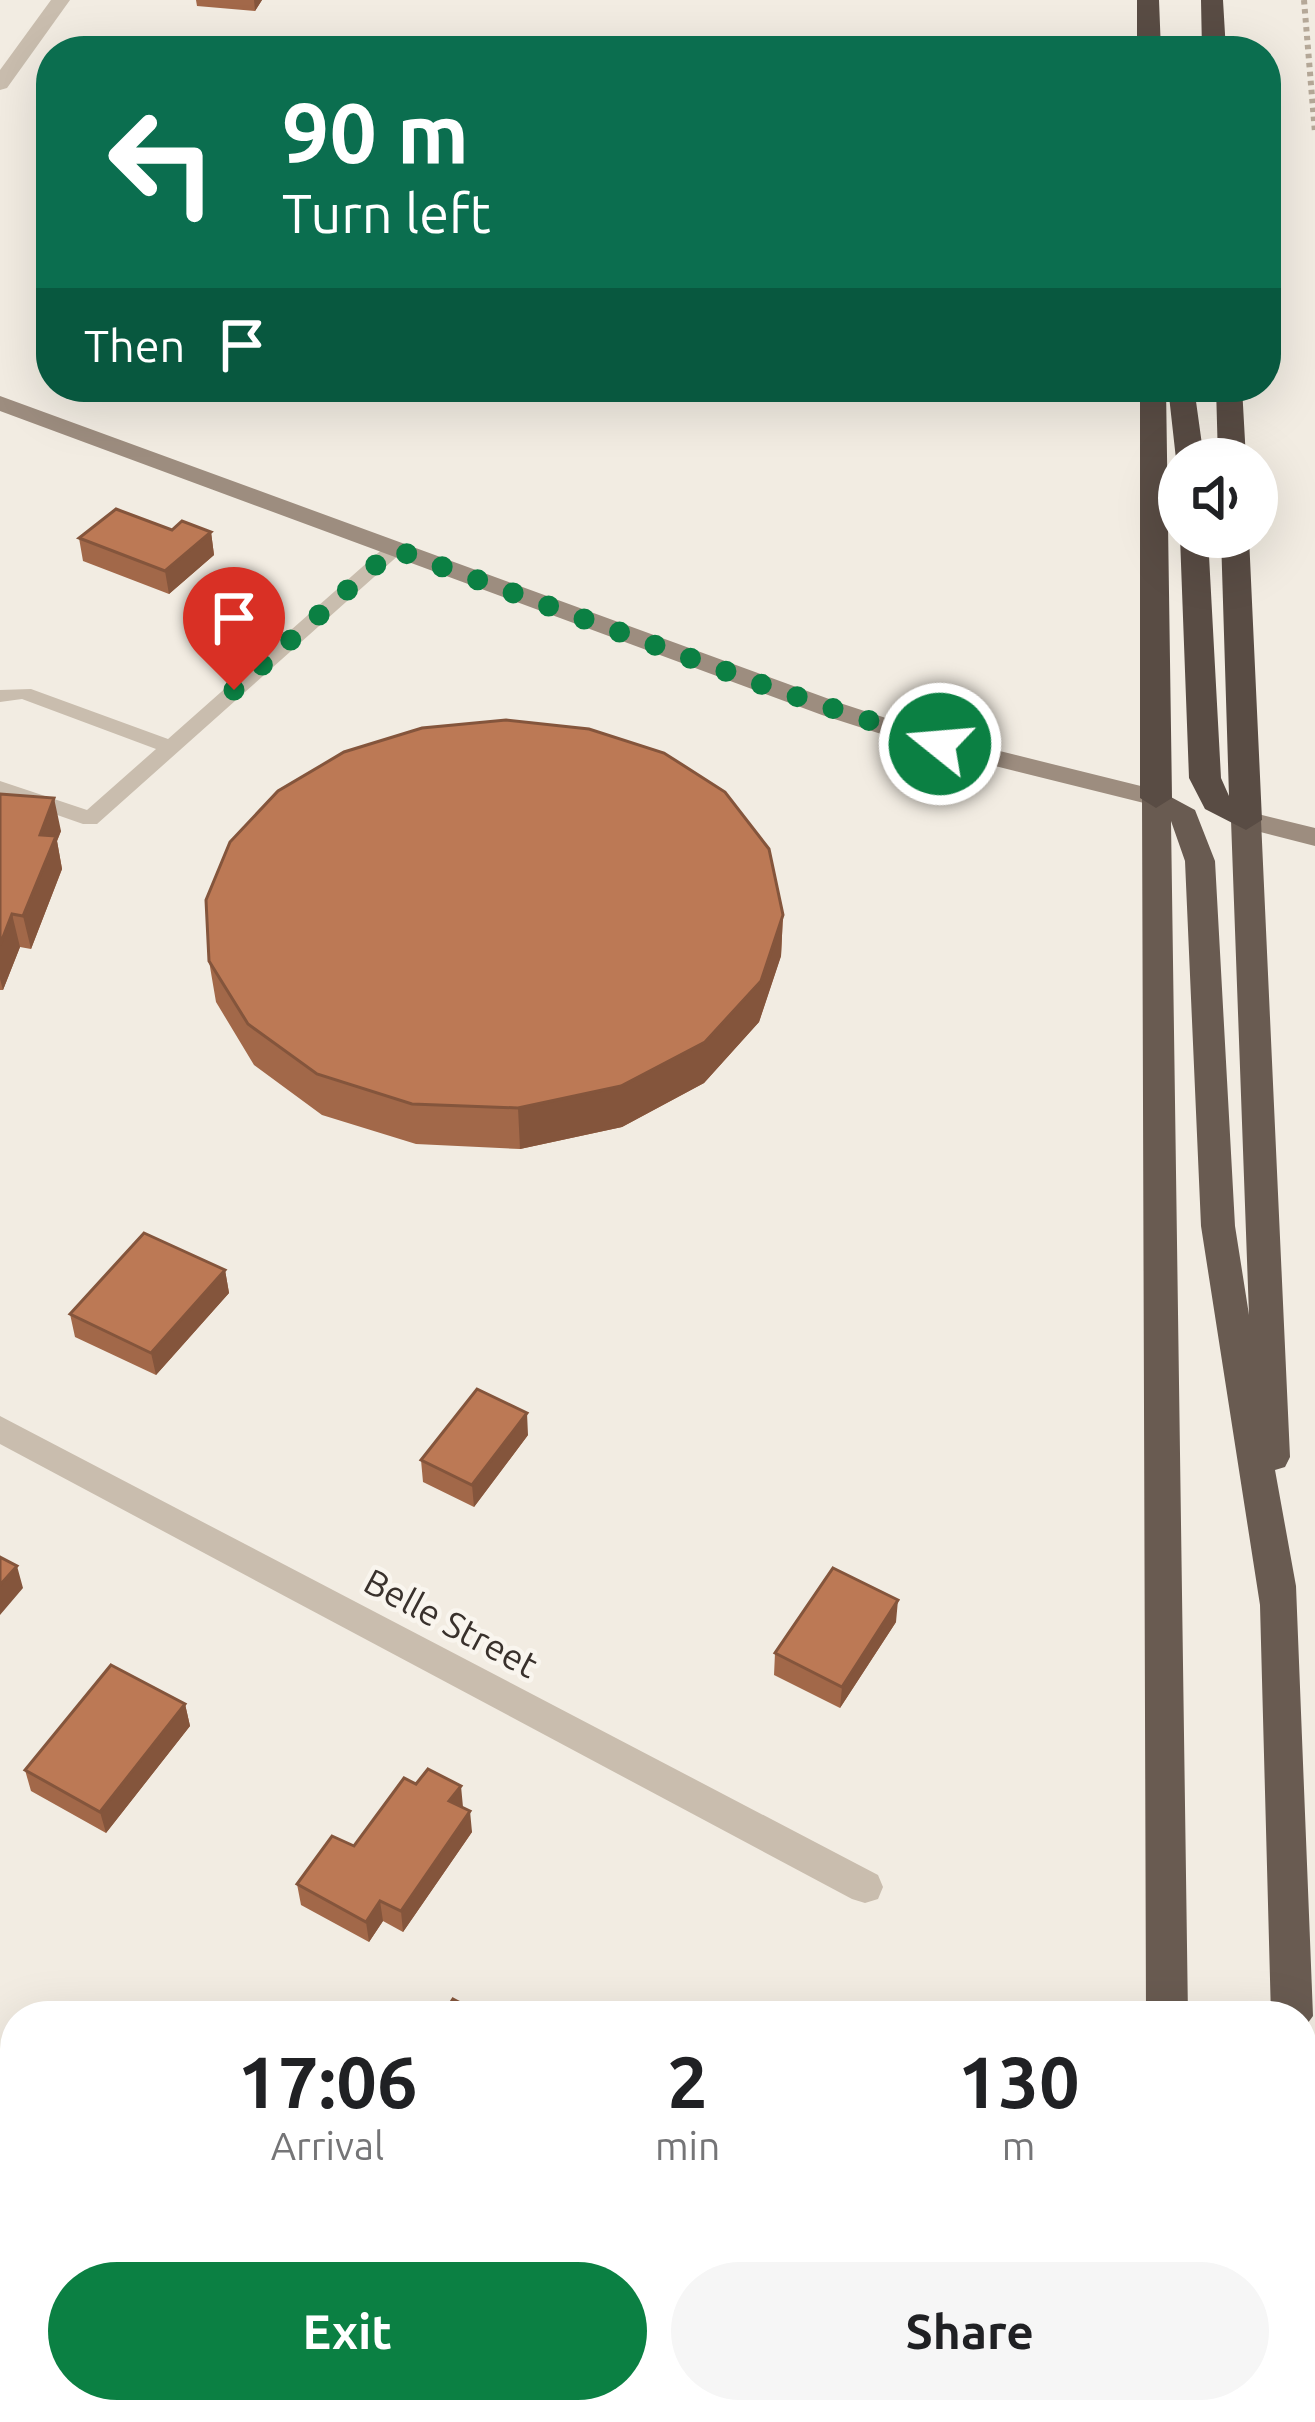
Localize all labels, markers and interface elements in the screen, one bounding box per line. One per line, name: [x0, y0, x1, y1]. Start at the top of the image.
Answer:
icon: left: [84, 84, 240, 240]
text: 90 m: [282, 85, 469, 179]
text: Turn left: [282, 183, 491, 243]
icon: arrive: [209, 312, 275, 378]
text: Then: [84, 320, 185, 371]
map controls: [1158, 438, 1278, 558]
button: sound: [1158, 438, 1278, 558]
pin: [183, 567, 285, 690]
icon: arrive: [201, 585, 267, 651]
position arrow: [877, 681, 1003, 807]
street label: Belle Street: [358, 1560, 545, 1685]
text: 17:06: [237, 2041, 418, 2122]
text: 2: [667, 2041, 708, 2122]
text: 130: [958, 2041, 1080, 2122]
text: Arrival: [271, 2124, 384, 2167]
text: min: [655, 2124, 720, 2167]
text: m: [1002, 2124, 1035, 2167]
button: Exit: [48, 2262, 647, 2400]
button: Share: [671, 2262, 1269, 2400]

